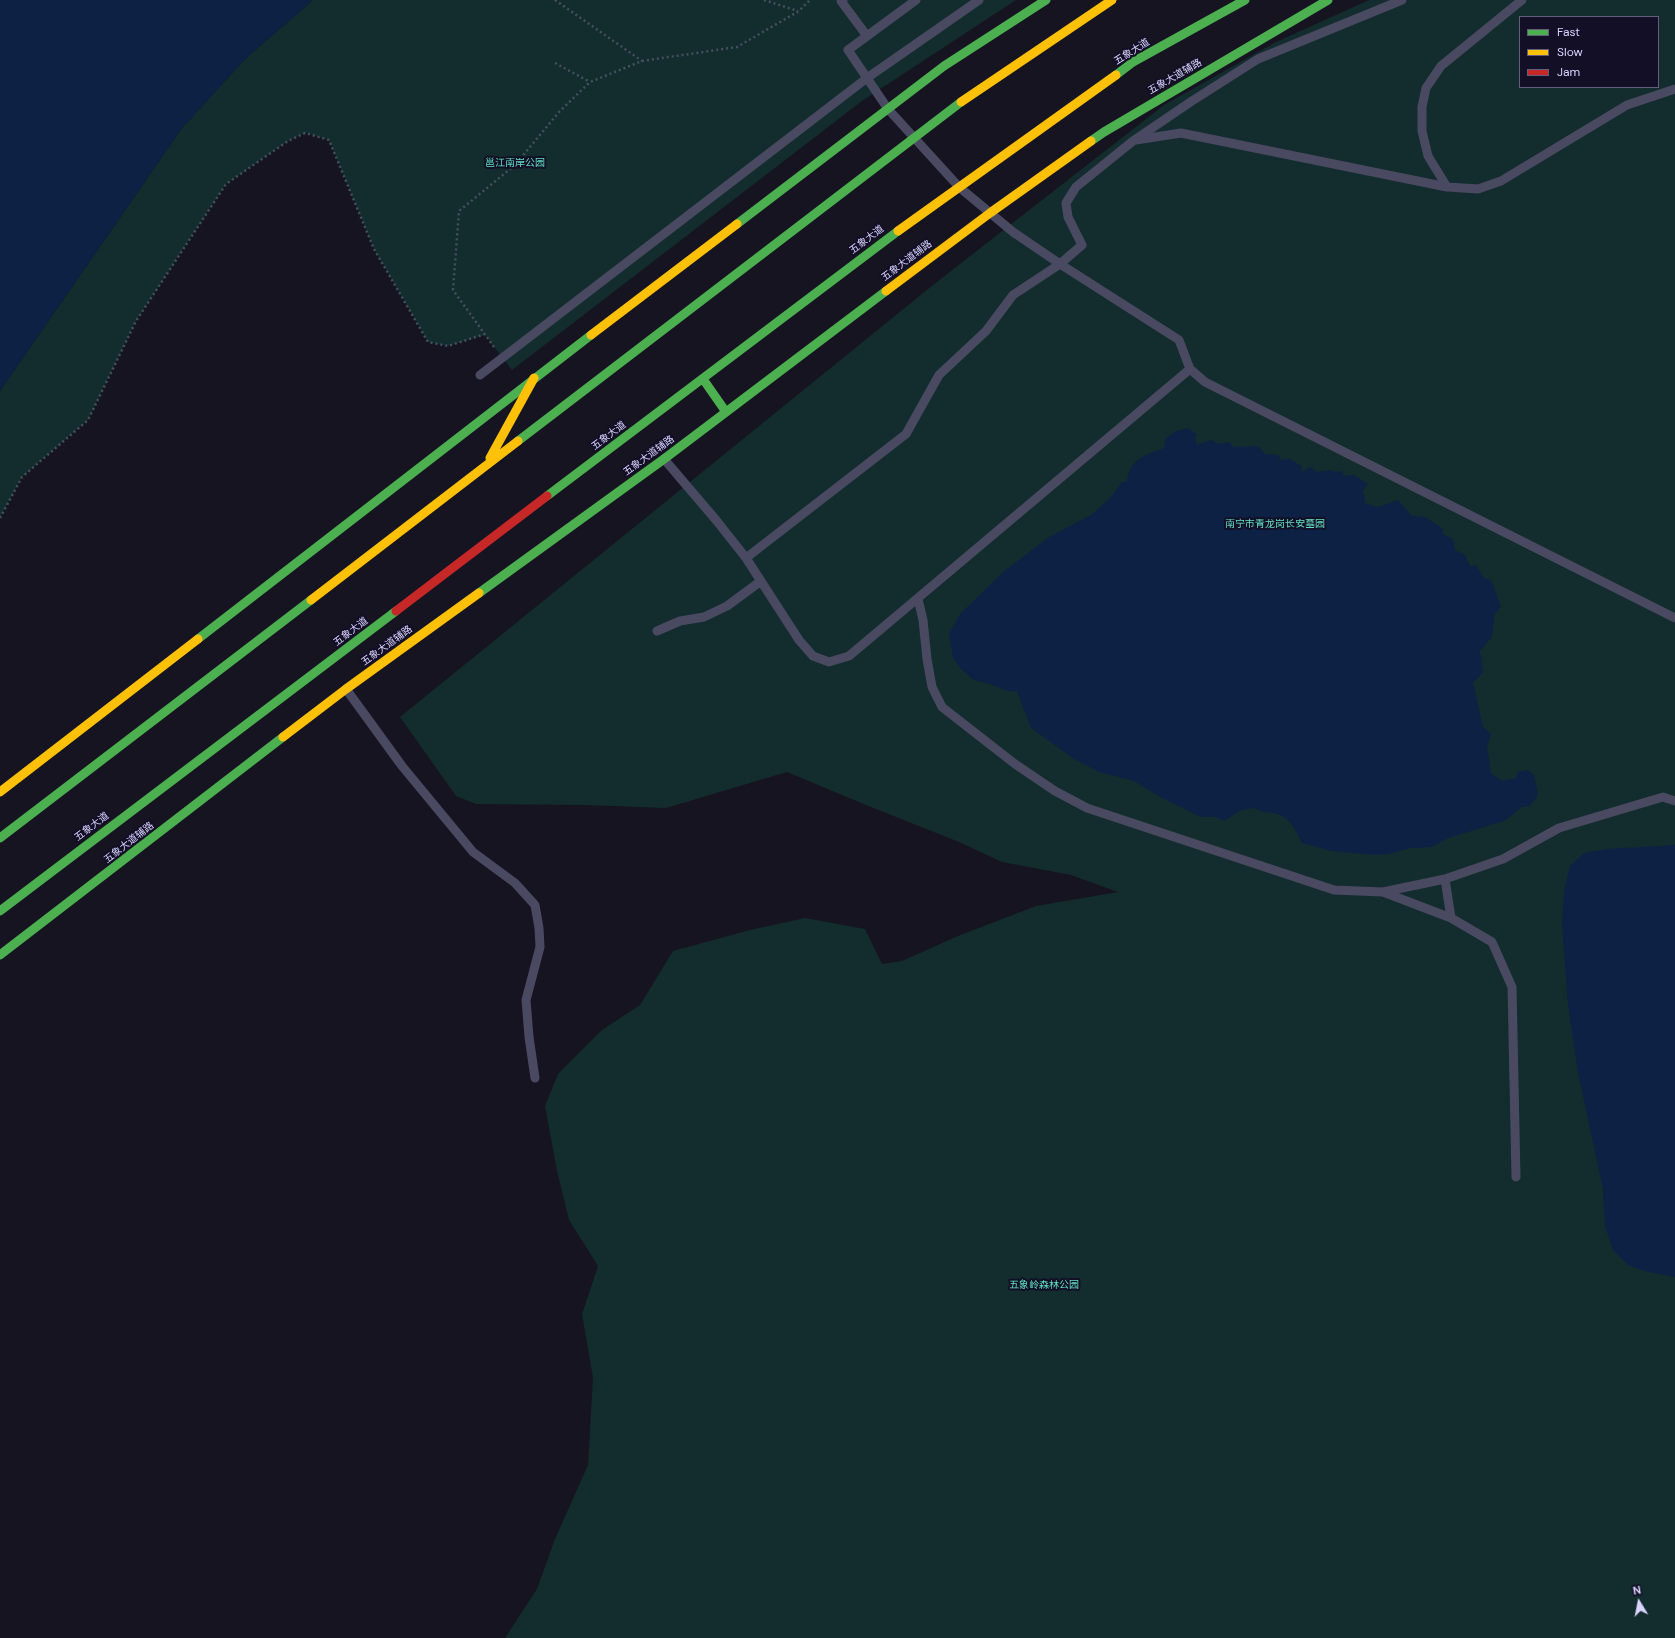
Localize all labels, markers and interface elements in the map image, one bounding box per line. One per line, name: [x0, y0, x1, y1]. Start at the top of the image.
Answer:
legend: [1519, 16, 1659, 88]
text: Fast: [1557, 24, 1580, 40]
street label: 五象大道: [1112, 36, 1152, 68]
text: Slow: [1557, 44, 1583, 60]
street label: 五象大道辅路: [1146, 57, 1204, 97]
text: Jam: [1557, 64, 1580, 80]
park label: 邕江南岸公园: [485, 157, 545, 169]
street label: 五象大道: [847, 223, 887, 257]
street label: 五象大道辅路: [879, 238, 935, 284]
street label: 五象大道: [589, 419, 629, 453]
street label: 五象大道辅路: [621, 434, 677, 478]
park label: 南宁市青龙岗长安墓园: [1225, 518, 1325, 530]
street label: 五象大道: [331, 615, 371, 649]
street label: 五象大道辅路: [359, 624, 415, 668]
street label: 五象大道: [72, 810, 112, 844]
street label: 五象大道辅路: [102, 820, 156, 866]
park label: 五象岭森林公园: [1009, 1279, 1079, 1291]
north arrow: [1619, 1582, 1659, 1622]
text: N: [1632, 1583, 1642, 1598]

